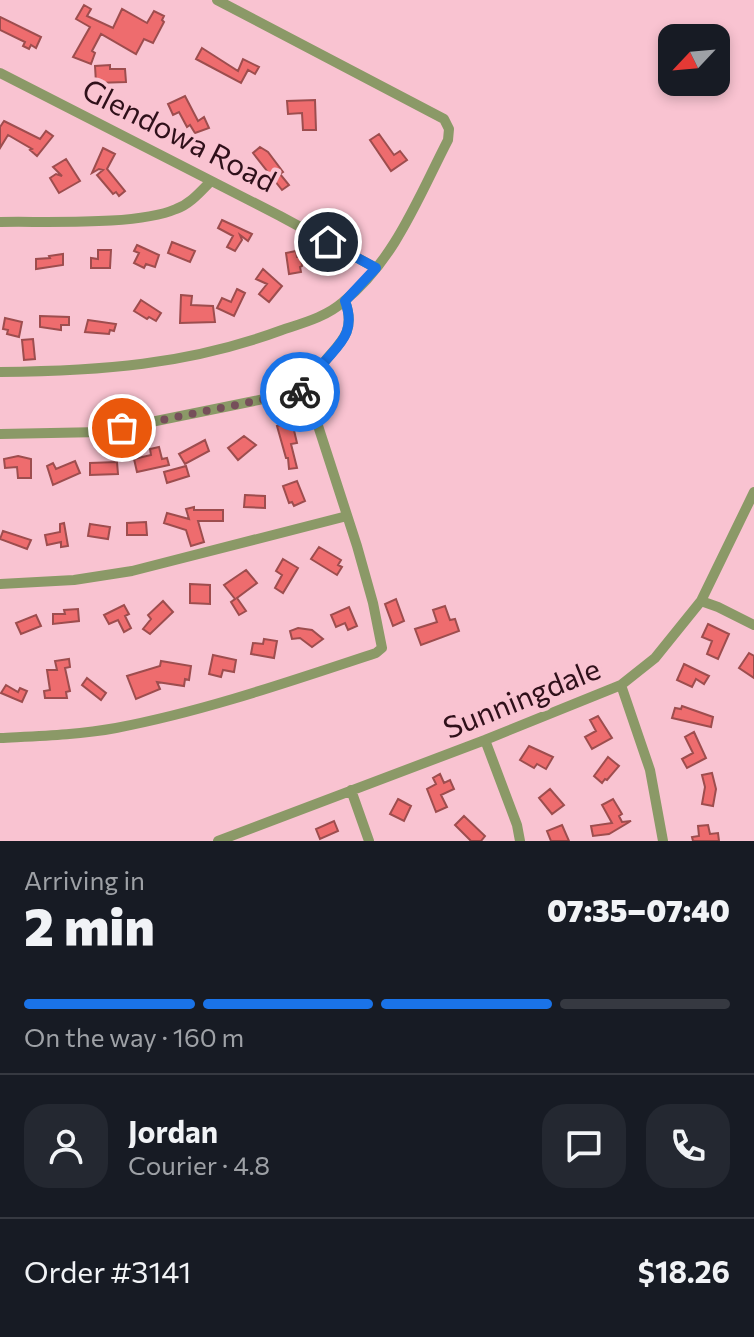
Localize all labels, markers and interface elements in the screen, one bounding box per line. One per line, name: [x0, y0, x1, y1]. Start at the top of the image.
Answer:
north arrow: [658, 24, 730, 96]
map controls: [658, 24, 730, 96]
street label: Glendowa Road: [77, 69, 283, 199]
pin: [294, 208, 362, 276]
icon: home: [306, 220, 350, 264]
courier: [260, 352, 340, 432]
icon: bike: [278, 370, 322, 414]
pin: [88, 394, 156, 462]
icon: bag: [100, 406, 144, 450]
street label: Sunningdale: [437, 648, 605, 745]
text: Arriving in: [24, 864, 145, 895]
text: 07:35–07:40: [547, 891, 730, 928]
text: 2 min: [24, 893, 155, 957]
text: On the way · 160 m: [24, 1021, 244, 1052]
button: person: [24, 1104, 108, 1188]
button: chat: [542, 1104, 626, 1188]
button: phone: [646, 1104, 730, 1188]
text: Jordan: [128, 1112, 218, 1149]
text: Courier · 4.8: [128, 1149, 270, 1180]
text: Order #3141: [24, 1252, 191, 1289]
text: $18.26: [638, 1252, 730, 1289]

